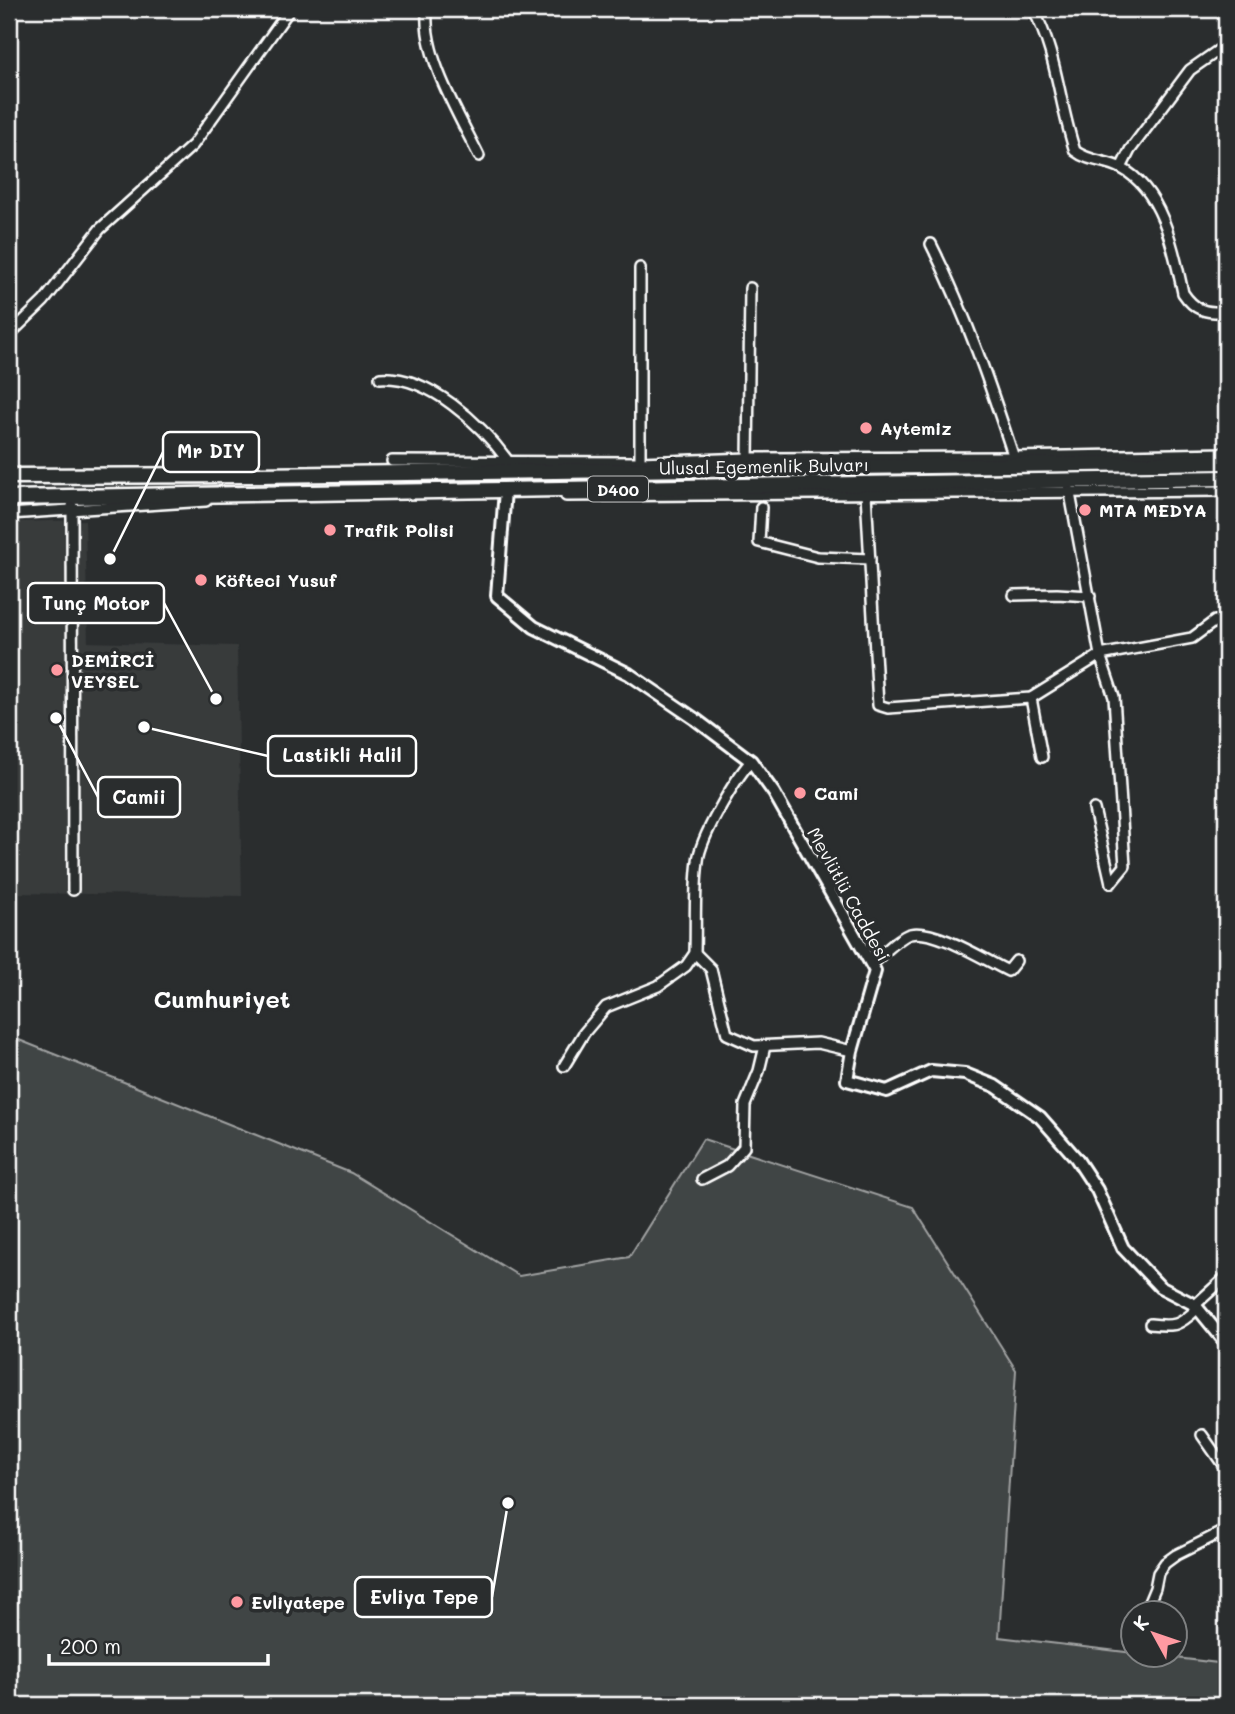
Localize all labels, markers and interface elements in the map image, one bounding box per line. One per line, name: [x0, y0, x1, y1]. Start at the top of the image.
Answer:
place label: Aytemiz: [880, 416, 952, 440]
marker: Aytemiz: [858, 420, 874, 436]
callout: Mr DIY: [163, 432, 259, 472]
text: Mr DIY: [177, 438, 245, 463]
street label: Ulusal Egemenlik Bulvarı: [659, 452, 869, 480]
road number: D400: [588, 476, 648, 502]
place label: MTA MEDYA: [1099, 498, 1207, 522]
marker: MTA MEDYA: [1077, 502, 1093, 518]
place label: Trafik Polisi: [344, 518, 454, 542]
marker: Trafik Polisi: [322, 522, 338, 538]
place label: Köfteci Yusuf: [215, 568, 337, 592]
marker: Köfteci Yusuf: [193, 572, 209, 588]
callout: Tunç Motor: [28, 583, 164, 623]
text: Tunç Motor: [42, 590, 150, 615]
place label: DEMİRCİ VEYSEL: [71, 648, 154, 693]
marker: DEMİRCİ VEYSEL: [49, 662, 65, 678]
callout: Lastikli Halil: [268, 736, 416, 776]
text: Lastikli Halil: [282, 742, 402, 767]
callout: Camii: [98, 777, 180, 817]
place label: Cami: [814, 781, 859, 805]
text: Camii: [112, 784, 166, 809]
marker: Cami: [792, 785, 808, 801]
street label: Mevlütlü Caddesi: [802, 823, 896, 965]
district label: Cumhuriyet: [154, 983, 290, 1014]
callout: Evliya Tepe: [355, 1577, 492, 1617]
text: Evliya Tepe: [370, 1584, 478, 1609]
place label: Evliyatepe: [251, 1590, 345, 1614]
marker: Evliyatepe: [229, 1594, 245, 1610]
north arrow: [1120, 1598, 1190, 1668]
text: K: [1127, 1610, 1154, 1636]
scale bar: [49, 1623, 268, 1667]
text: 200 m: [60, 1632, 121, 1659]

